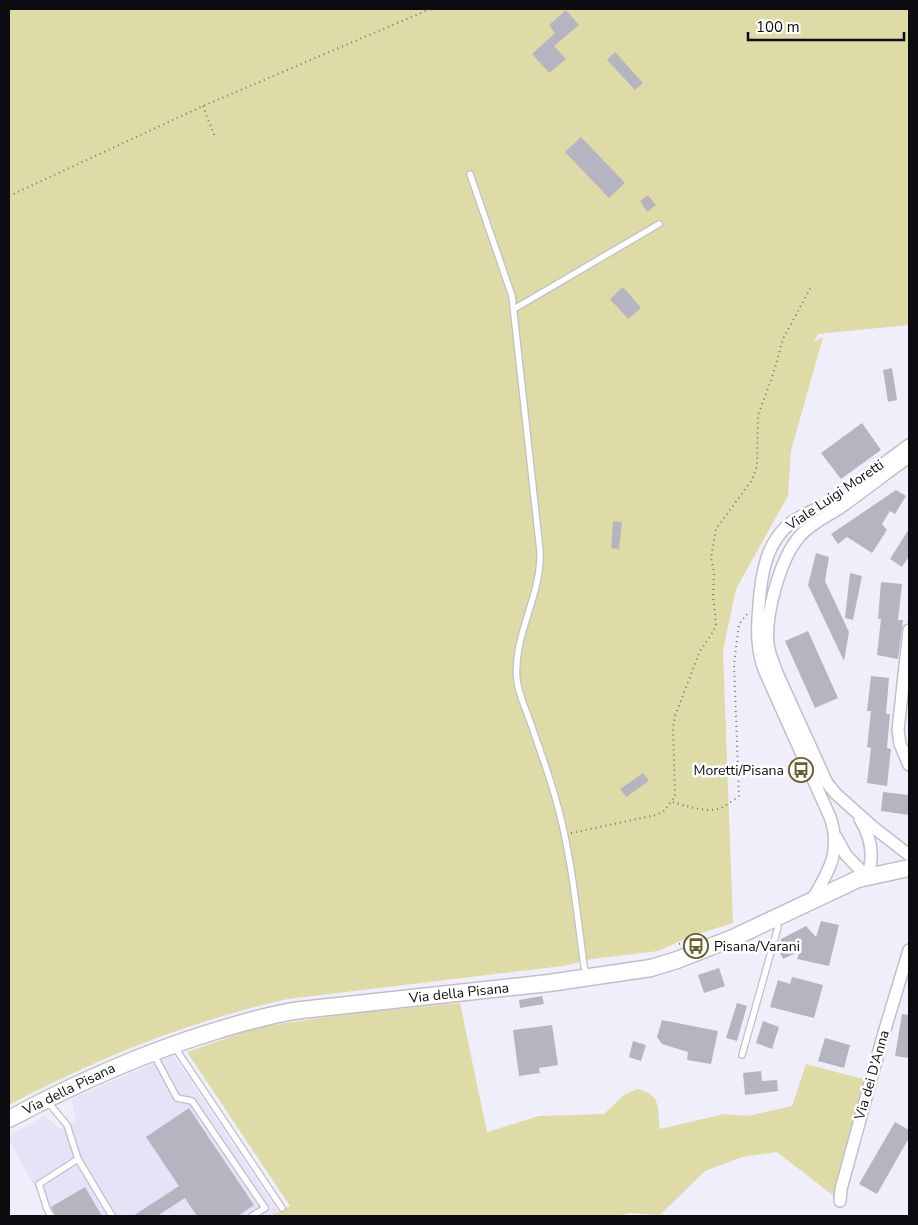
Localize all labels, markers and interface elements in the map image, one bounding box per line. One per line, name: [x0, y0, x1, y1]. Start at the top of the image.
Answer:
scale bar: [748, 10, 904, 42]
text: 100 m: [756, 17, 800, 37]
street label: Viale Luigi Moretti: [782, 455, 888, 535]
bus stop icon: Moretti/Pisana: [788, 757, 814, 783]
place label: Moretti/Pisana: [693, 761, 784, 780]
bus stop icon: Pisana/Varani: [683, 933, 709, 959]
place label: Pisana/Varani: [714, 937, 800, 956]
street label: Via della Pisana: [407, 978, 510, 1008]
street label: Via dei D’Anna: [850, 1028, 894, 1123]
street label: Via della Pisana: [19, 1058, 118, 1120]

